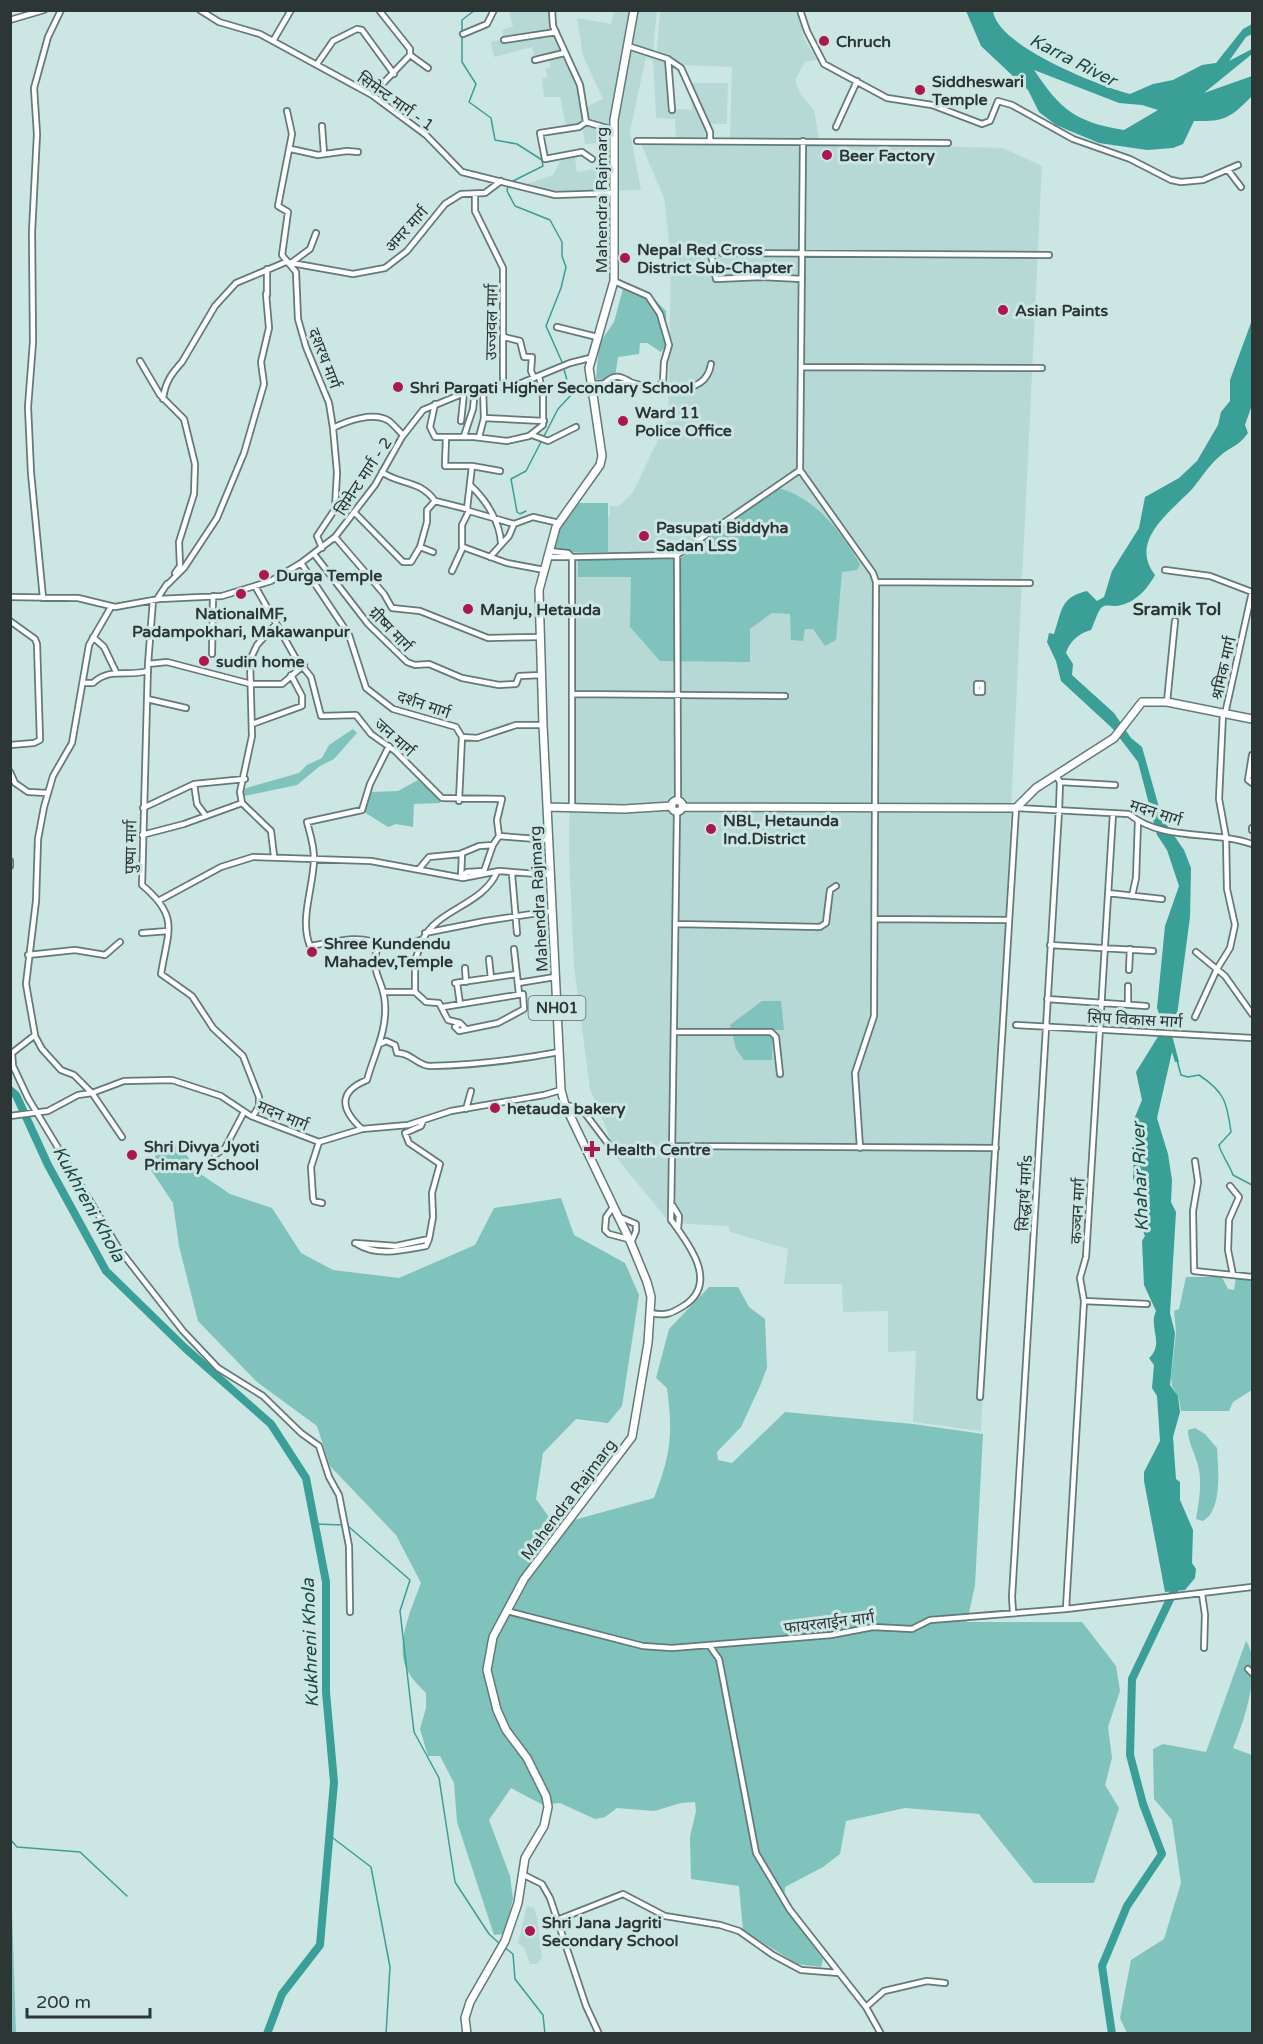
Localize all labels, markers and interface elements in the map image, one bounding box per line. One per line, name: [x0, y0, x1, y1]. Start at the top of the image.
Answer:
water label: Karra River: [1026, 29, 1122, 92]
place label: Chruch: [836, 32, 891, 52]
marker: Chruch: [817, 34, 831, 48]
street label: सिमेन्ट मार्ग - 1: [353, 68, 438, 136]
place label: Siddheswari Temple: [931, 72, 1024, 110]
marker: Siddheswari Temple: [913, 83, 927, 97]
street label: Mahendra Rajmarg: [592, 127, 612, 273]
place label: Beer Factory: [839, 146, 935, 166]
marker: Beer Factory: [820, 148, 834, 162]
street label: अमर मार्ग: [381, 202, 433, 257]
place label: Nepal Red Cross District Sub-Chapter: [637, 240, 794, 278]
marker: Nepal Red Cross District Sub-Chapter: [618, 251, 632, 265]
street label: उज्जवल मार्ग: [481, 283, 503, 360]
place label: Asian Paints: [1015, 301, 1108, 321]
marker: Asian Paints: [996, 303, 1010, 317]
street label: दशरथ मार्ग: [303, 325, 345, 392]
place label: Shri Pargati Higher Secondary School: [410, 378, 694, 398]
marker: Shri Pargati Higher Secondary School: [391, 380, 405, 394]
place label: Ward 11 Police Office: [635, 403, 732, 441]
marker: Ward 11 Police Office: [616, 414, 630, 428]
street label: सिमेन्ट मार्ग - 2: [331, 434, 397, 519]
place label: Pasupati Biddyha Sadan LSS: [656, 518, 788, 556]
marker: Pasupati Biddyha Sadan LSS: [637, 529, 651, 543]
place label: Durga Temple: [276, 566, 382, 586]
marker: Durga Temple: [257, 568, 271, 582]
marker: NationalMF, Padampokhari, Makawanpur: [234, 587, 248, 601]
district label: Sramik Tol: [1133, 598, 1221, 620]
place label: Manju, Hetauda: [480, 600, 601, 620]
marker: Manju, Hetauda: [461, 602, 475, 616]
street label: ग्रीष्म मार्ग: [364, 603, 417, 657]
place label: NationalMF, Padampokhari, Makawanpur: [132, 604, 351, 642]
street label: श्रमिक मार्ग: [1207, 634, 1241, 702]
place label: sudin home: [216, 652, 305, 672]
marker: sudin home: [197, 654, 211, 668]
street label: दर्शन मार्ग: [394, 687, 454, 724]
street label: जन मार्ग: [370, 714, 419, 762]
street label: मदन मार्ग: [1127, 795, 1185, 831]
place label: NBL, Hetaunda Ind.District: [723, 811, 839, 849]
street label: पुष्पा मार्ग: [121, 819, 141, 874]
marker: NBL, Hetaunda Ind.District: [704, 822, 718, 836]
street label: Mahendra Rajmarg: [525, 825, 553, 973]
place label: Shree Kundendu Mahadev,Temple: [324, 934, 453, 972]
marker: Shree Kundendu Mahadev,Temple: [305, 945, 319, 959]
road number: NH01: [528, 996, 586, 1020]
street label: सिप विकास मार्ग: [1087, 1008, 1184, 1033]
street label: मदन मार्ग: [254, 1096, 312, 1136]
place label: hetauda bakery: [507, 1099, 626, 1119]
marker: hetauda bakery: [488, 1101, 502, 1115]
water label: Khahar River: [1127, 1120, 1153, 1232]
place label: Shri Divya Jyoti Primary School: [144, 1137, 259, 1175]
marker: Health Centre: [583, 1140, 601, 1158]
place label: Health Centre: [606, 1140, 710, 1160]
water label: Kukhreni Khola: [48, 1142, 130, 1267]
marker: Shri Divya Jyoti Primary School: [125, 1148, 139, 1162]
street label: सिद्धार्थ मार्गs: [1013, 1154, 1037, 1232]
street label: कञ्चन मार्ग: [1066, 1177, 1090, 1245]
street label: Mahendra Rajmarg: [517, 1435, 621, 1564]
water label: Kukhreni Khola: [297, 1577, 323, 1708]
street label: फायरलाईन मार्ग: [783, 1607, 876, 1638]
place label: Shri Jana Jagriti Secondary School: [542, 1913, 678, 1951]
marker: Shri Jana Jagriti Secondary School: [523, 1924, 537, 1938]
scale bar: [27, 1981, 150, 2019]
text: 200 m: [36, 1991, 91, 2013]

